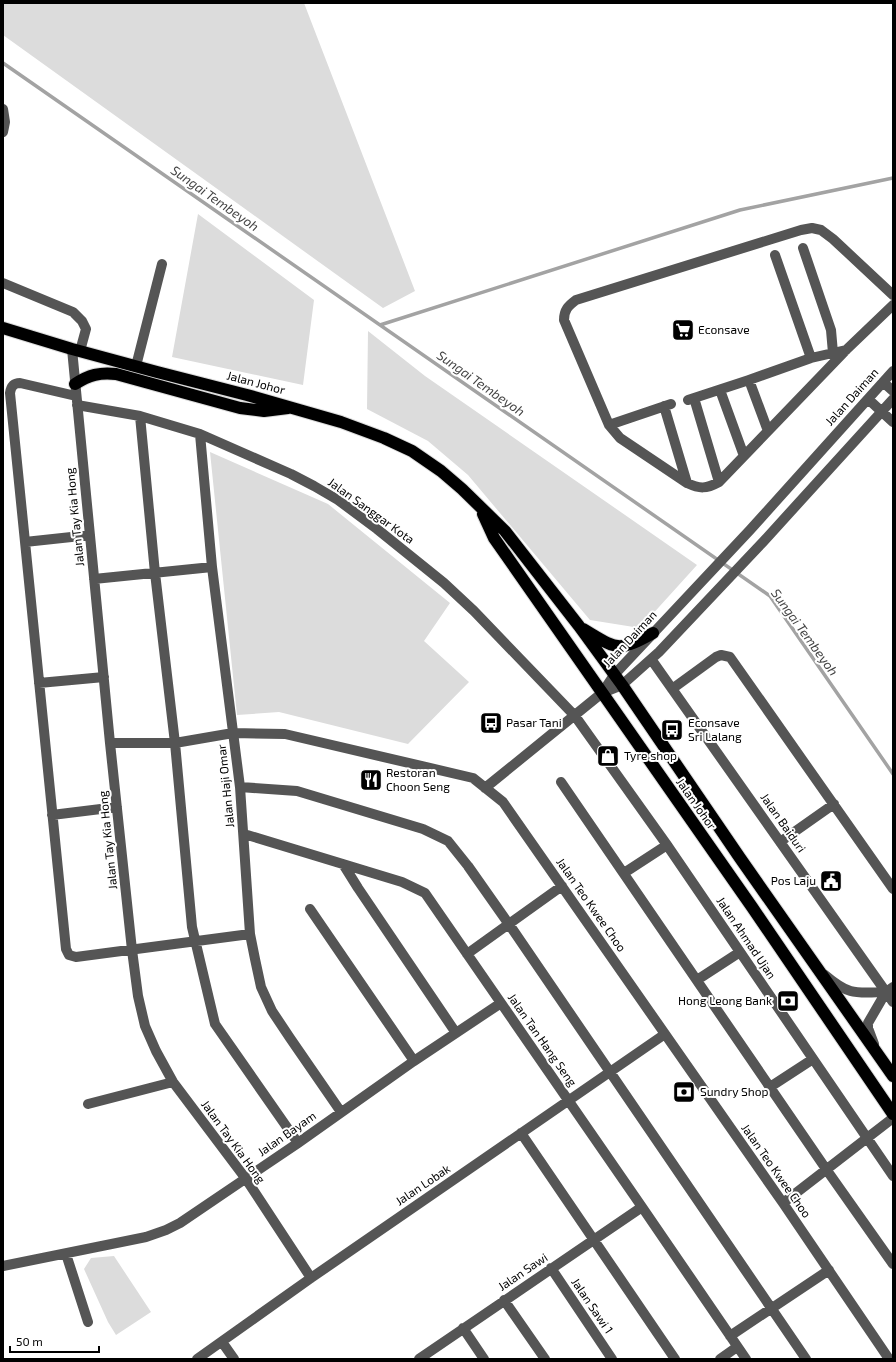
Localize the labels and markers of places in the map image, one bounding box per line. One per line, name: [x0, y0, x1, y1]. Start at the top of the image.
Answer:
supermarket icon: Econsave: [670, 317, 696, 343]
place label: Econsave: [698, 322, 750, 336]
bus stop icon: Pasar Tani: [478, 710, 504, 736]
place label: Pasar Tani: [506, 715, 562, 729]
place label: Econsave Sri Lalang: [688, 715, 742, 743]
bus stop icon: Econsave Sri Lalang: [659, 717, 685, 743]
shop icon: Tyre shop: [595, 743, 621, 769]
place label: Tyre shop: [624, 748, 677, 762]
place label: Restoran Choon Seng: [386, 765, 450, 793]
restaurant icon: Restoran Choon Seng: [358, 767, 384, 793]
public building icon: Pos Laju: [818, 868, 844, 894]
place label: Pos Laju: [771, 873, 816, 888]
bank icon: Hong Leong Bank: [775, 988, 801, 1014]
place label: Hong Leong Bank: [678, 993, 772, 1007]
bank icon: Sundry Shop: [671, 1079, 697, 1105]
place label: Sundry Shop: [700, 1084, 769, 1098]

